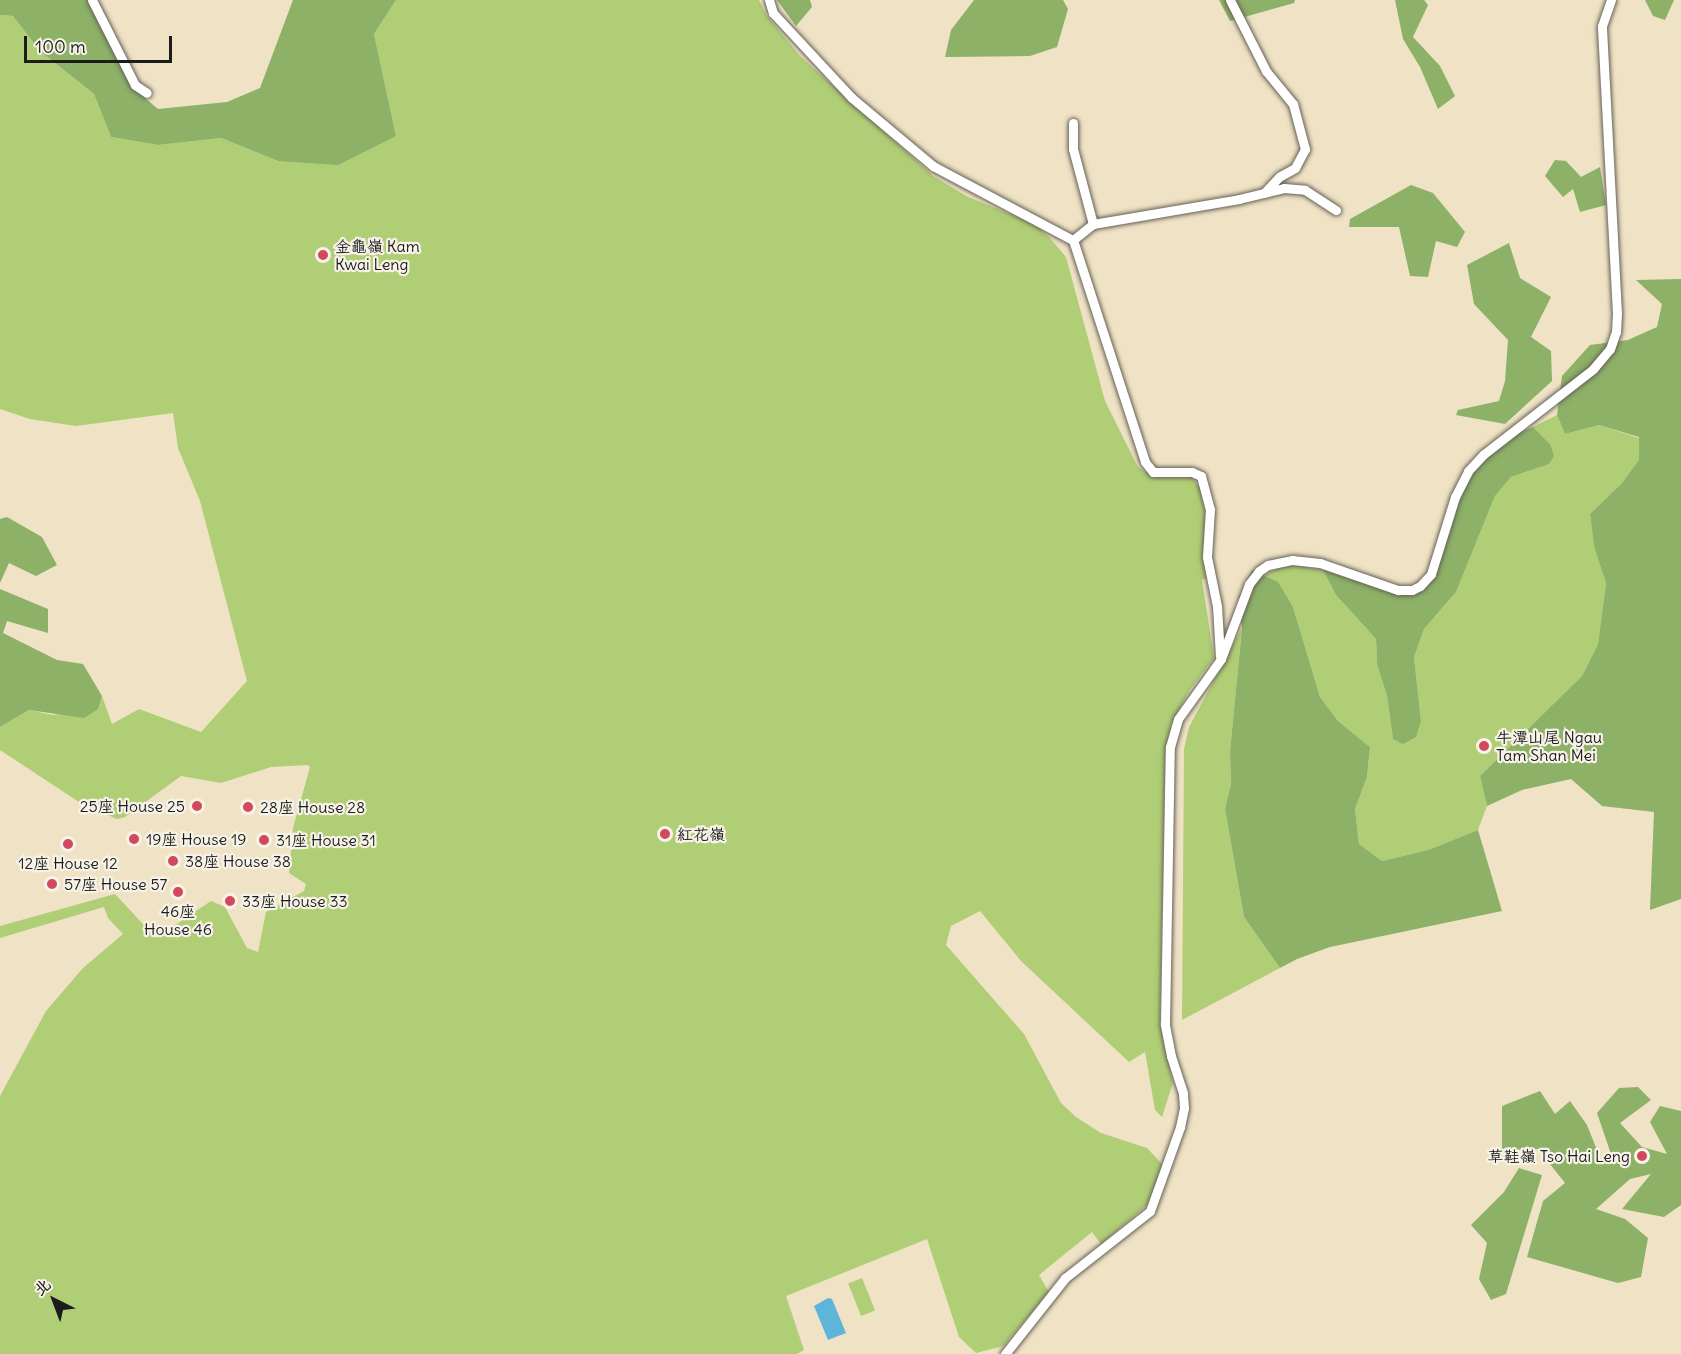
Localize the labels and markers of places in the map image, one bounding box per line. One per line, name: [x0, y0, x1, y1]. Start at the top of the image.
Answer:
place label: 金龜嶺 Kam Kwai Leng: [335, 236, 420, 274]
marker: 金龜嶺 Kam Kwai Leng: [316, 248, 330, 262]
place label: 牛潭山尾 Ngau Tam Shan Mei: [1496, 727, 1602, 765]
marker: 牛潭山尾 Ngau Tam Shan Mei: [1477, 739, 1491, 753]
place label: 25座 House 25: [80, 796, 185, 816]
place label: 28座 House 28: [260, 797, 365, 817]
marker: 25座 House 25: [190, 799, 204, 813]
marker: 28座 House 28: [241, 800, 255, 814]
place label: 紅花嶺: [677, 824, 725, 844]
marker: 紅花嶺: [658, 827, 672, 841]
place label: 19座 House 19: [146, 829, 246, 849]
place label: 31座 House 31: [276, 830, 376, 850]
marker: 19座 House 19: [127, 832, 141, 846]
marker: 31座 House 31: [257, 833, 271, 847]
marker: 12座 House 12: [61, 837, 75, 851]
place label: 38座 House 38: [185, 851, 291, 871]
place label: 12座 House 12: [18, 853, 118, 873]
marker: 38座 House 38: [166, 854, 180, 868]
place label: 57座 House 57: [64, 874, 167, 894]
marker: 57座 House 57: [45, 877, 59, 891]
marker: 46座 House 46: [171, 885, 185, 899]
place label: 33座 House 33: [242, 891, 348, 911]
marker: 33座 House 33: [223, 894, 237, 908]
place label: 46座 House 46: [144, 901, 212, 939]
place label: 草鞋嶺 Tso Hai Leng: [1488, 1146, 1630, 1166]
marker: 草鞋嶺 Tso Hai Leng: [1635, 1149, 1649, 1163]

